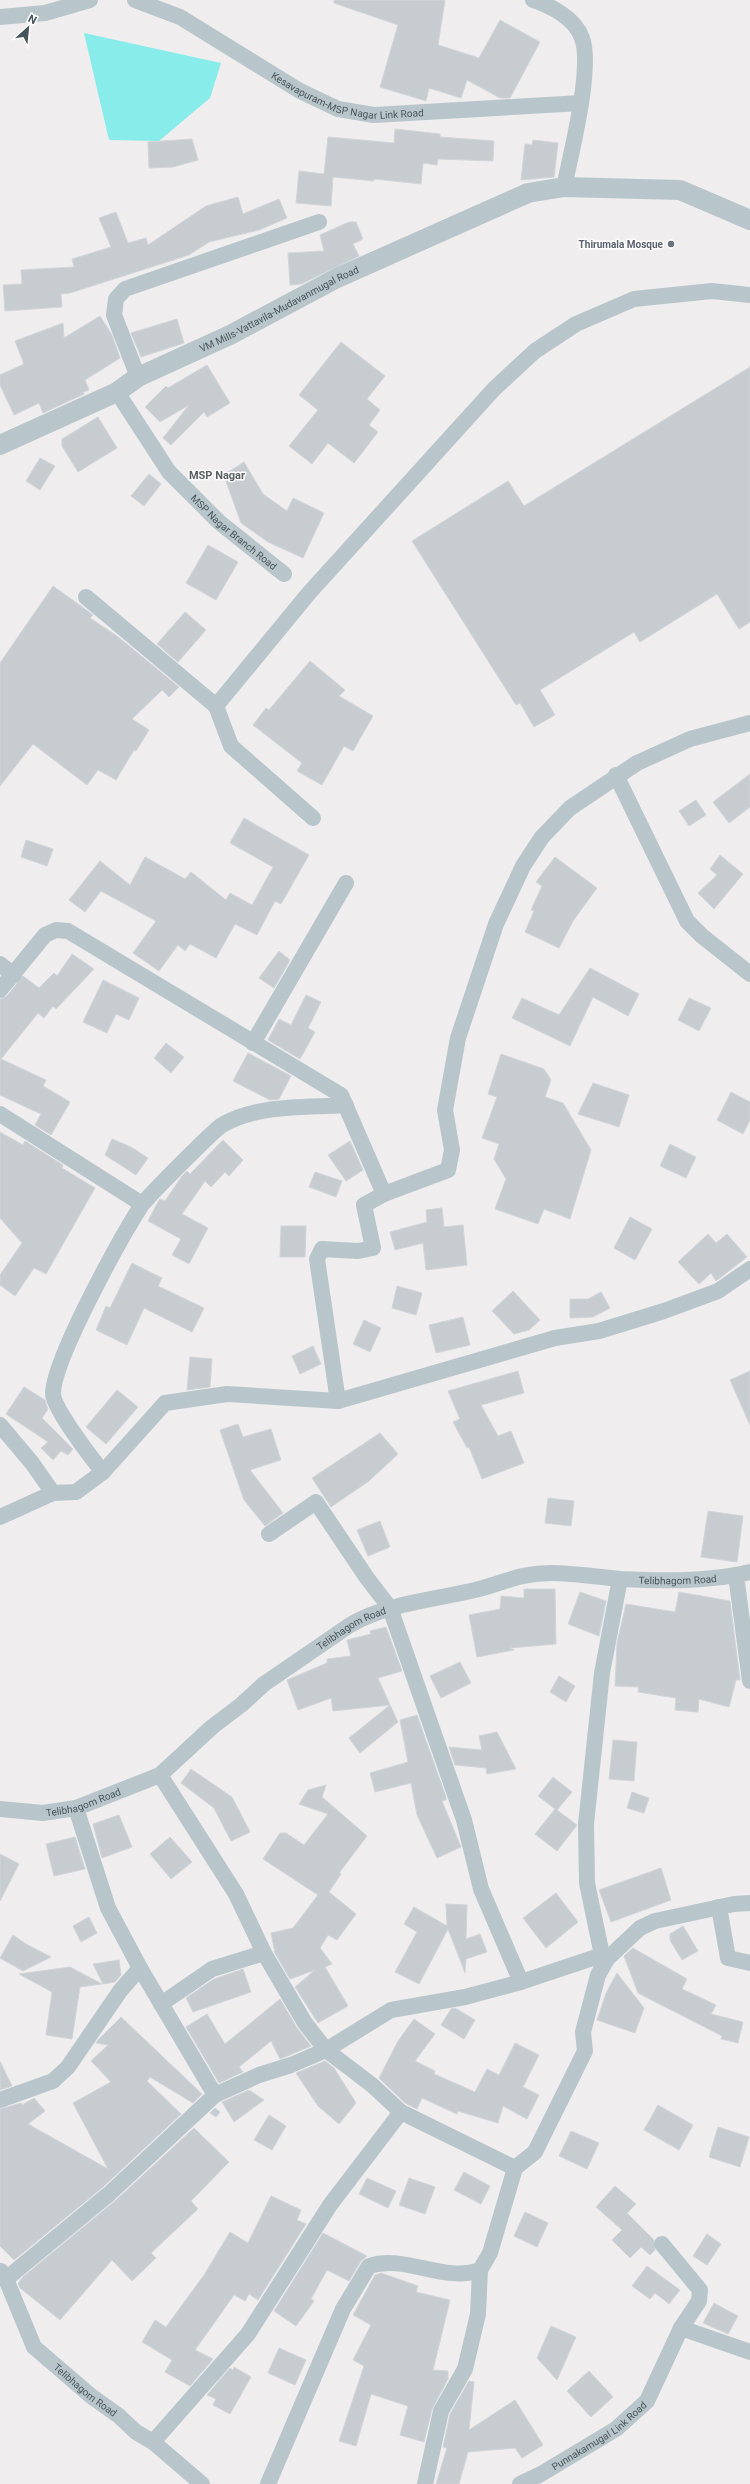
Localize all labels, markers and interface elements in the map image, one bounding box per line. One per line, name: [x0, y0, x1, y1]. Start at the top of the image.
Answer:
north arrow: [8, 8, 48, 48]
text: N: [26, 12, 39, 27]
street label: Kesavapuram-MSP Nagar Link Road: [270, 69, 424, 120]
place label: Thirumala Mosque: [579, 239, 664, 250]
marker: Thirumala Mosque: [666, 239, 676, 249]
street label: VM Mills-Vattavila-Mudavanmugal Road: [198, 264, 360, 354]
district label: MSP Nagar: [189, 469, 245, 482]
street label: MSP Nagar Branch Road: [189, 492, 279, 572]
street label: Telibhagom Road: [638, 1572, 717, 1586]
street label: Telibhagom Road: [314, 1605, 387, 1652]
street label: Telibhagom Road: [45, 1786, 122, 1818]
street label: Telibhagom Road: [52, 2361, 119, 2418]
street label: Punnakamugal Link Road: [549, 2399, 648, 2472]

